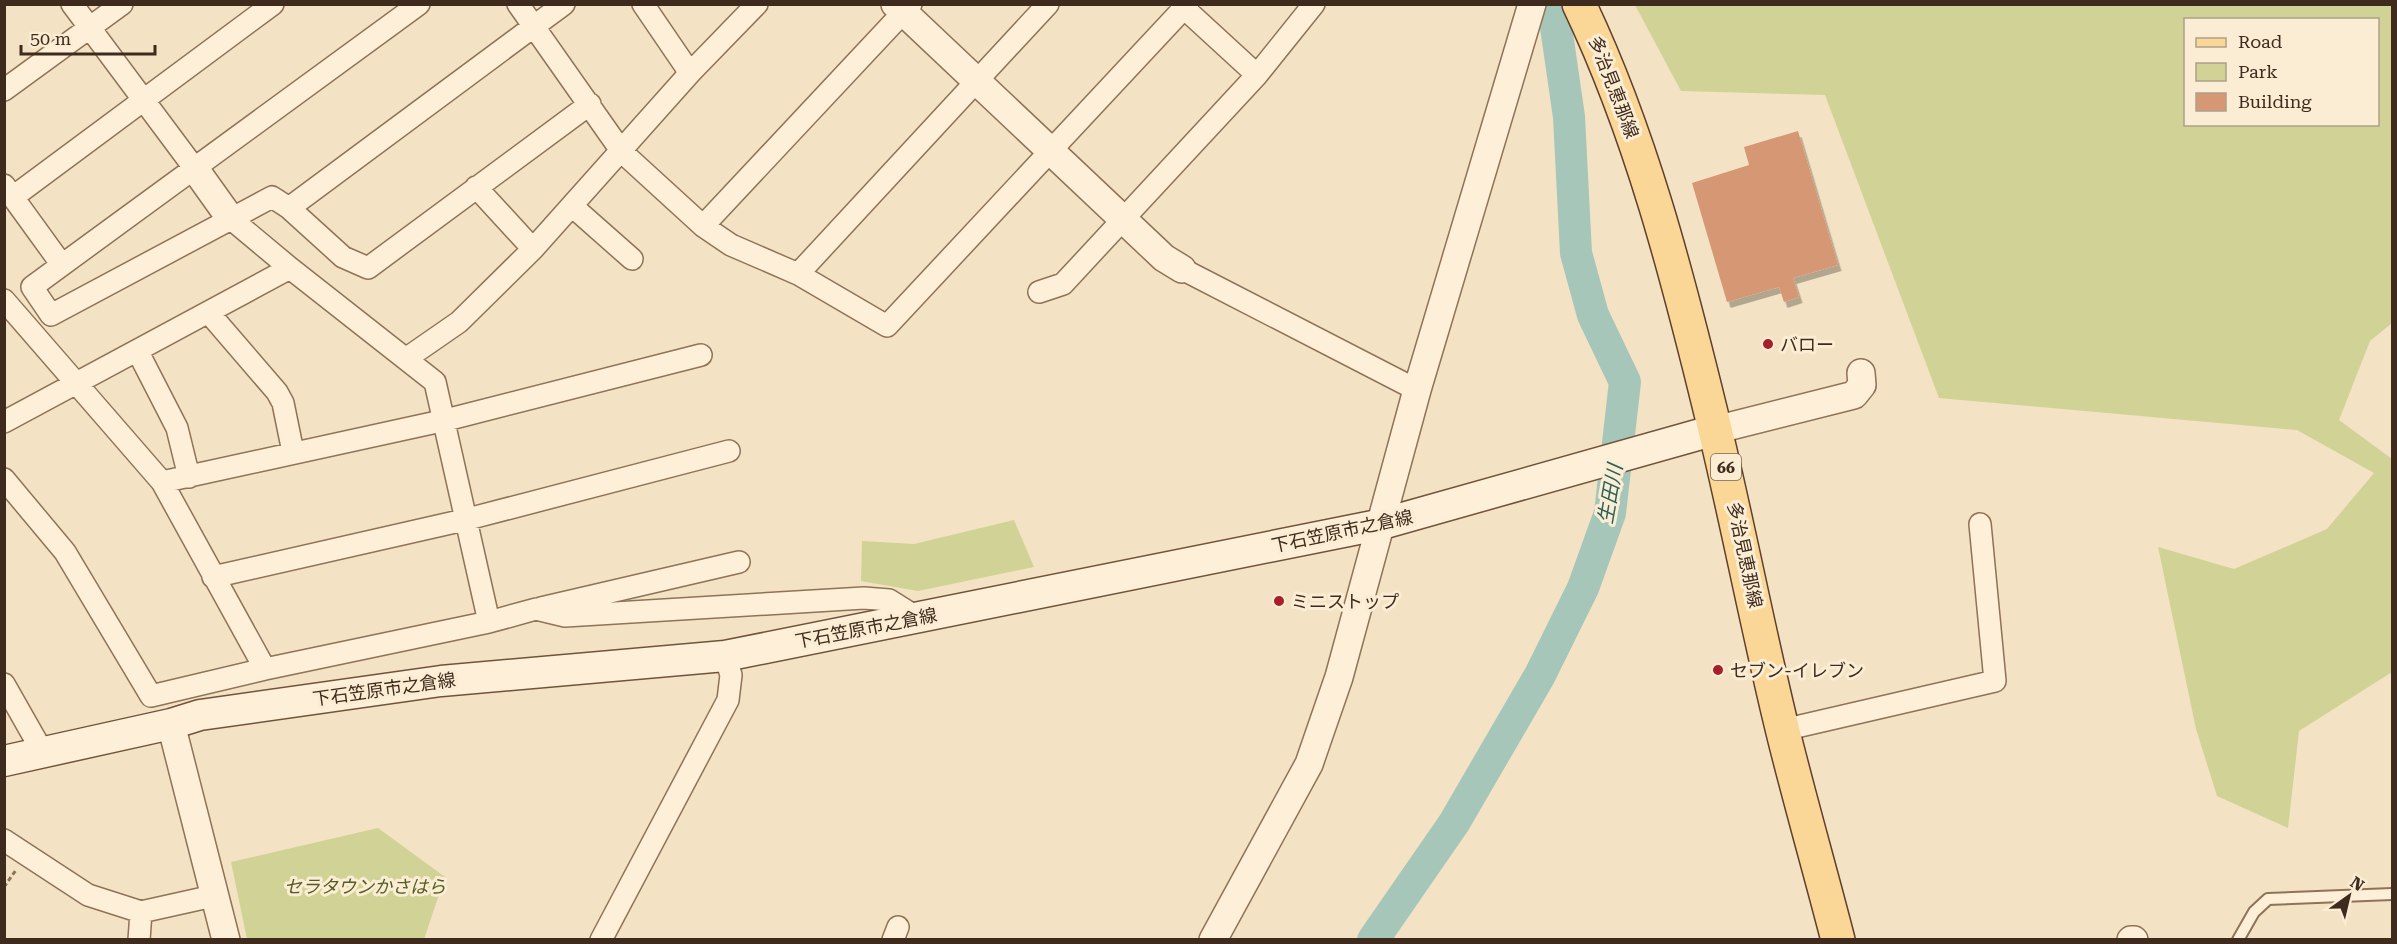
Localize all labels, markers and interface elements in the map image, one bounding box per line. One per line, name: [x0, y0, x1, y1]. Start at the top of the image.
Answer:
scale bar: [21, 18, 154, 56]
legend: [2184, 18, 2379, 126]
text: 50 m: [30, 28, 71, 49]
text: Road: [2238, 31, 2283, 52]
street label: 多治見恵那線: [1585, 33, 1643, 141]
text: Park: [2238, 61, 2278, 82]
text: Building: [2238, 91, 2312, 112]
place label: バロー: [1780, 334, 1834, 355]
marker: バロー: [1761, 337, 1775, 351]
road number: 66: [1711, 454, 1741, 480]
water label: 生田川: [1593, 460, 1627, 526]
street label: 多治見恵那線: [1724, 500, 1766, 610]
street label: 下石笠原市之倉線: [1269, 506, 1415, 556]
place label: ミニストップ: [1291, 591, 1399, 612]
marker: ミニストップ: [1272, 594, 1286, 608]
street label: 下石笠原市之倉線: [793, 604, 939, 652]
place label: セブン-イレブン: [1730, 660, 1864, 681]
marker: セブン-イレブン: [1711, 663, 1725, 677]
street label: 下石笠原市之倉線: [311, 669, 457, 709]
north arrow: [2319, 866, 2379, 926]
text: N: [2347, 873, 2368, 895]
park label: セラタウンかさはら: [284, 876, 446, 897]

